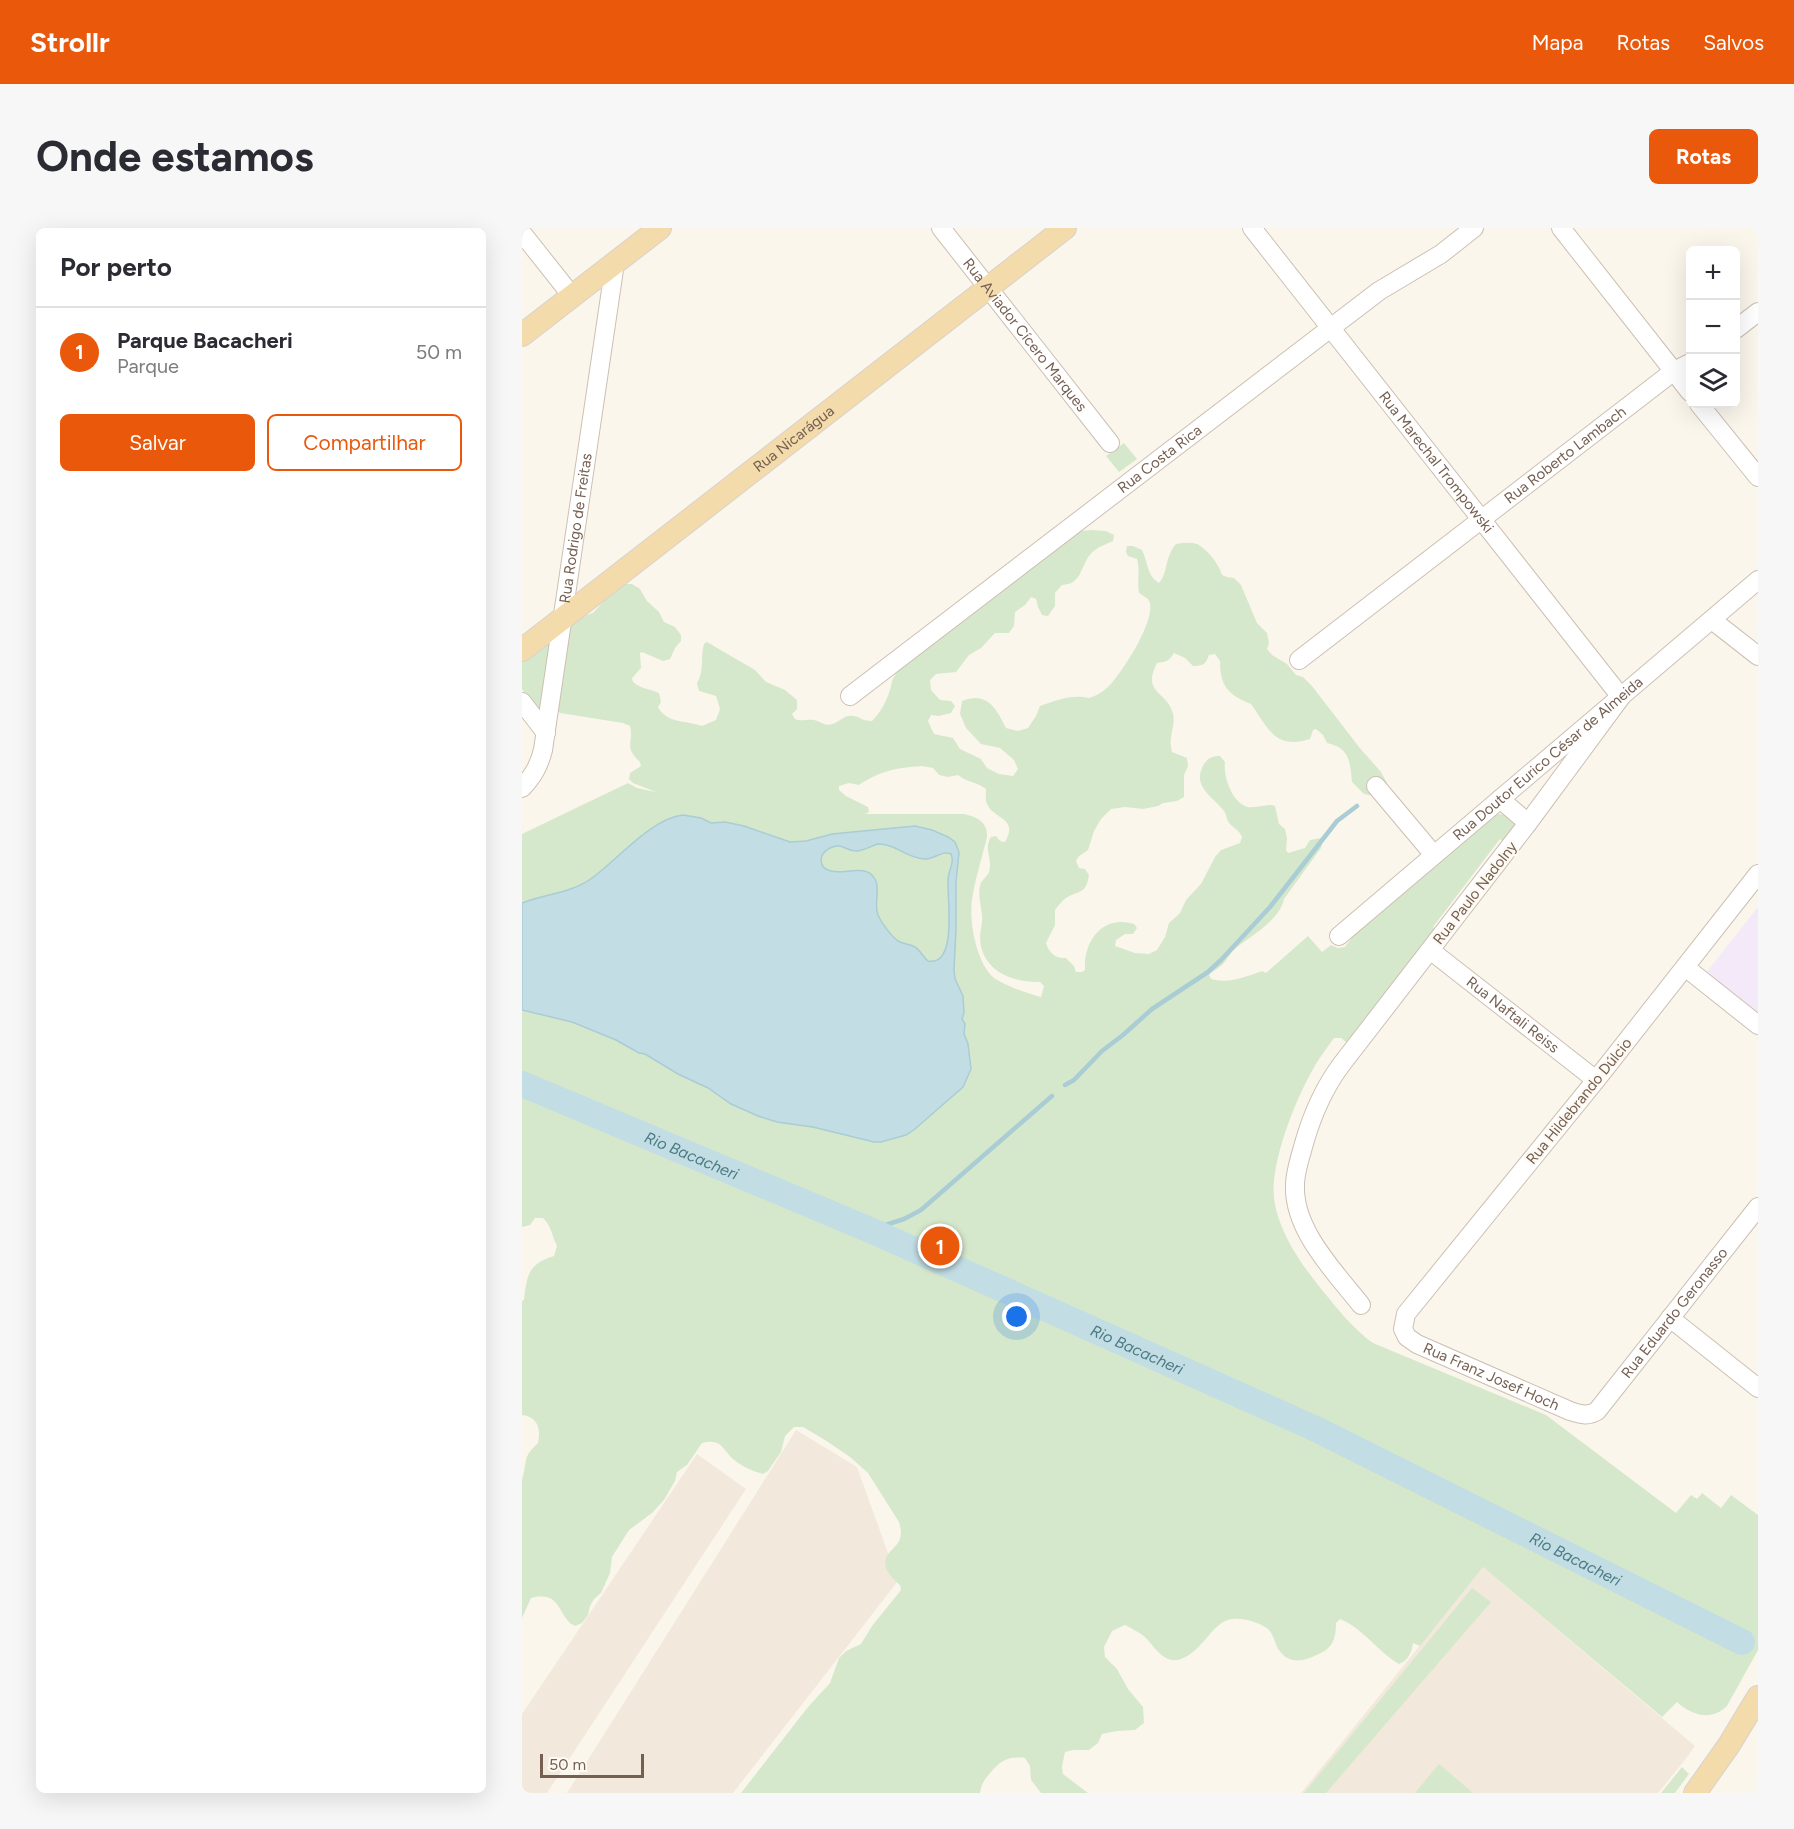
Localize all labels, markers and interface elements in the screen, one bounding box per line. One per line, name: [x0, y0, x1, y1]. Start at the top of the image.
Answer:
text: Strollr: [30, 25, 110, 59]
text: Mapa: [1532, 30, 1583, 55]
text: Rotas: [1616, 30, 1670, 55]
text: Salvos: [1703, 30, 1764, 55]
button: Rotas: [1649, 129, 1758, 184]
text: Onde estamos: [36, 131, 314, 182]
map controls: [1686, 246, 1740, 408]
button: +: [1686, 246, 1740, 300]
text: Por perto: [60, 251, 172, 283]
street label: Rua Aviador Cícero Marques: [959, 255, 1091, 415]
button: −: [1686, 300, 1740, 354]
text: Parque Bacacheri: [117, 327, 293, 354]
text: 1: [75, 340, 84, 364]
text: 50 m: [416, 340, 462, 364]
text: Parque: [117, 354, 179, 378]
button: layers: [1686, 354, 1740, 408]
street label: Rua Marechal Trompowski: [1375, 388, 1497, 537]
street label: Rua Nicarágua: [750, 402, 838, 476]
street label: Rua Roberto Lambach: [1501, 402, 1629, 507]
button: Salvar: [60, 414, 255, 471]
button: Compartilhar: [267, 414, 462, 471]
street label: Rua Costa Rica: [1114, 421, 1205, 497]
street label: Rua Rodrigo de Freitas: [556, 452, 596, 605]
street label: Rua Doutor Eurico César de Almeida: [1449, 673, 1646, 844]
street label: Rua Paulo Nadolny: [1429, 838, 1521, 948]
street label: Rua Naftali Reiss: [1463, 973, 1563, 1057]
street label: Rua Hildebrando Dúlcio: [1522, 1034, 1636, 1168]
water label: Rio Bacacheri: [642, 1127, 742, 1183]
pin: 1: [920, 1224, 960, 1268]
street label: Rua Eduardo Geronasso: [1617, 1244, 1732, 1382]
your location: [1002, 1302, 1031, 1331]
water label: Rio Bacacheri: [1088, 1320, 1187, 1378]
street label: Rua Franz Josef Hoch: [1420, 1339, 1562, 1414]
water label: Rio Bacacheri: [1527, 1528, 1625, 1590]
scale bar: [540, 1751, 644, 1778]
text: 50 m: [549, 1755, 586, 1774]

